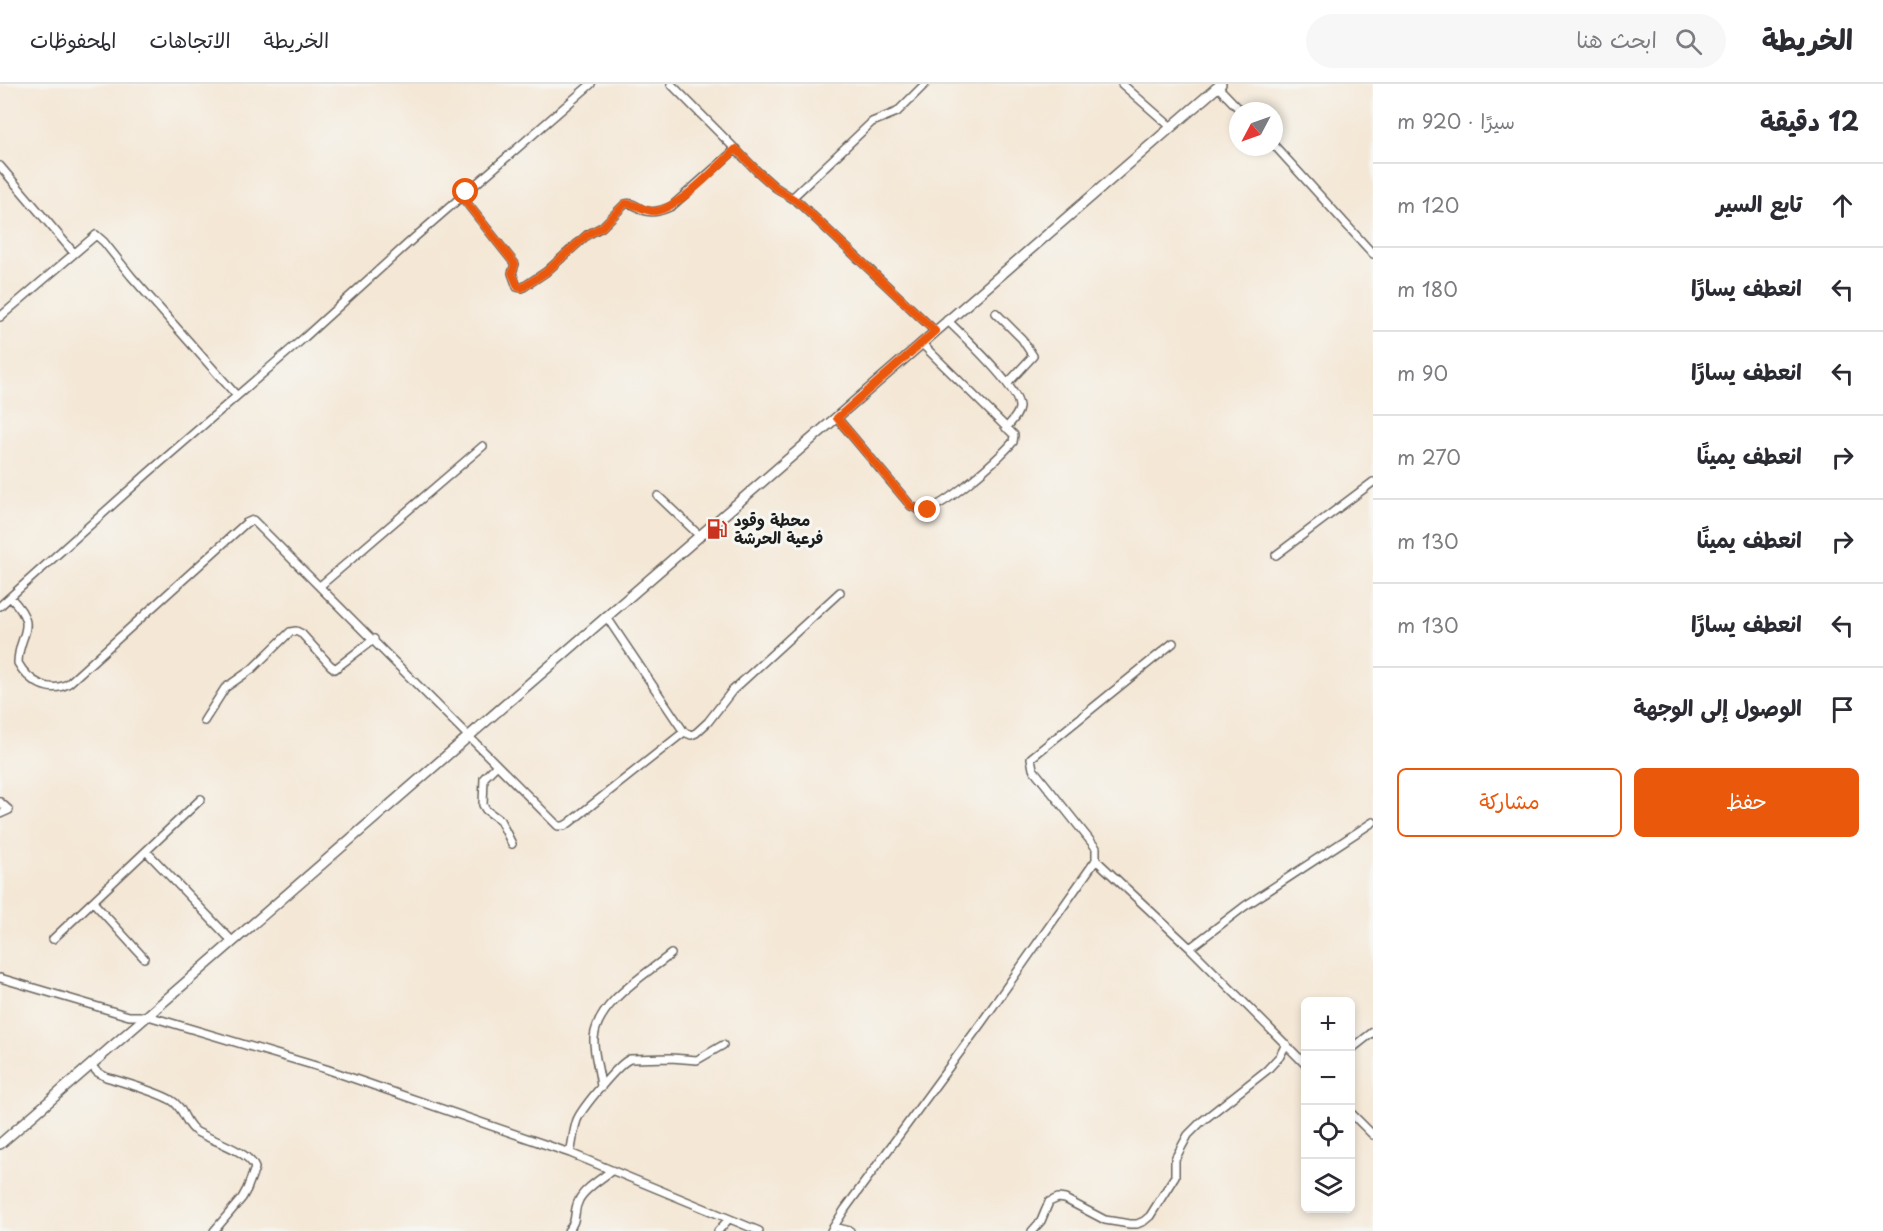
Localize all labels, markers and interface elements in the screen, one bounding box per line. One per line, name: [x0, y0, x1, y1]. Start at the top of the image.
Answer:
search box: [1306, 14, 1726, 68]
text: الخريطة: [1762, 17, 1853, 60]
text: ابحث هنا: [1576, 22, 1657, 55]
text: المحفوظات: [30, 23, 116, 55]
text: الاتجاهات: [149, 23, 231, 55]
text: الخريطة: [264, 23, 329, 55]
icon: search: [1672, 25, 1705, 58]
text: 12 دقيقة: [1760, 101, 1859, 140]
north arrow: [1229, 102, 1283, 156]
text: سيرًا · 920 m: [1397, 106, 1515, 136]
route start: [452, 178, 478, 204]
text: تابع السير: [1717, 186, 1802, 219]
icon: ahead: [1826, 189, 1859, 222]
text: 120 m: [1397, 190, 1459, 220]
text: انعطف يسارًا: [1691, 270, 1802, 303]
icon: left: [1826, 273, 1859, 306]
text: 180 m: [1397, 274, 1458, 304]
text: انعطف يسارًا: [1691, 354, 1802, 387]
icon: left: [1826, 357, 1859, 390]
text: 90 m: [1397, 358, 1448, 388]
text: انعطف يمينًا: [1697, 438, 1802, 471]
icon: right: [1826, 441, 1859, 474]
text: 270 m: [1397, 442, 1461, 472]
route end: [914, 496, 940, 522]
place label: محطة وقود فرعية الحرشة: [734, 507, 823, 549]
fuel station icon: محطة وقود فرعية الحرشة: [705, 517, 729, 541]
text: انعطف يمينًا: [1697, 522, 1802, 555]
icon: right: [1826, 525, 1859, 558]
text: 130 m: [1397, 526, 1459, 556]
text: انعطف يسارًا: [1691, 606, 1802, 639]
icon: left: [1826, 609, 1859, 642]
text: 130 m: [1397, 610, 1459, 640]
text: الوصول إلى الوجهة: [1633, 690, 1802, 723]
icon: arrive: [1826, 693, 1859, 726]
button: مشاركة: [1397, 768, 1622, 837]
button: حفظ: [1634, 768, 1859, 837]
map controls: [1301, 997, 1355, 1213]
button: +: [1301, 997, 1355, 1051]
button: −: [1301, 1051, 1355, 1105]
button: locate: [1301, 1105, 1355, 1159]
button: layers: [1301, 1159, 1355, 1213]

